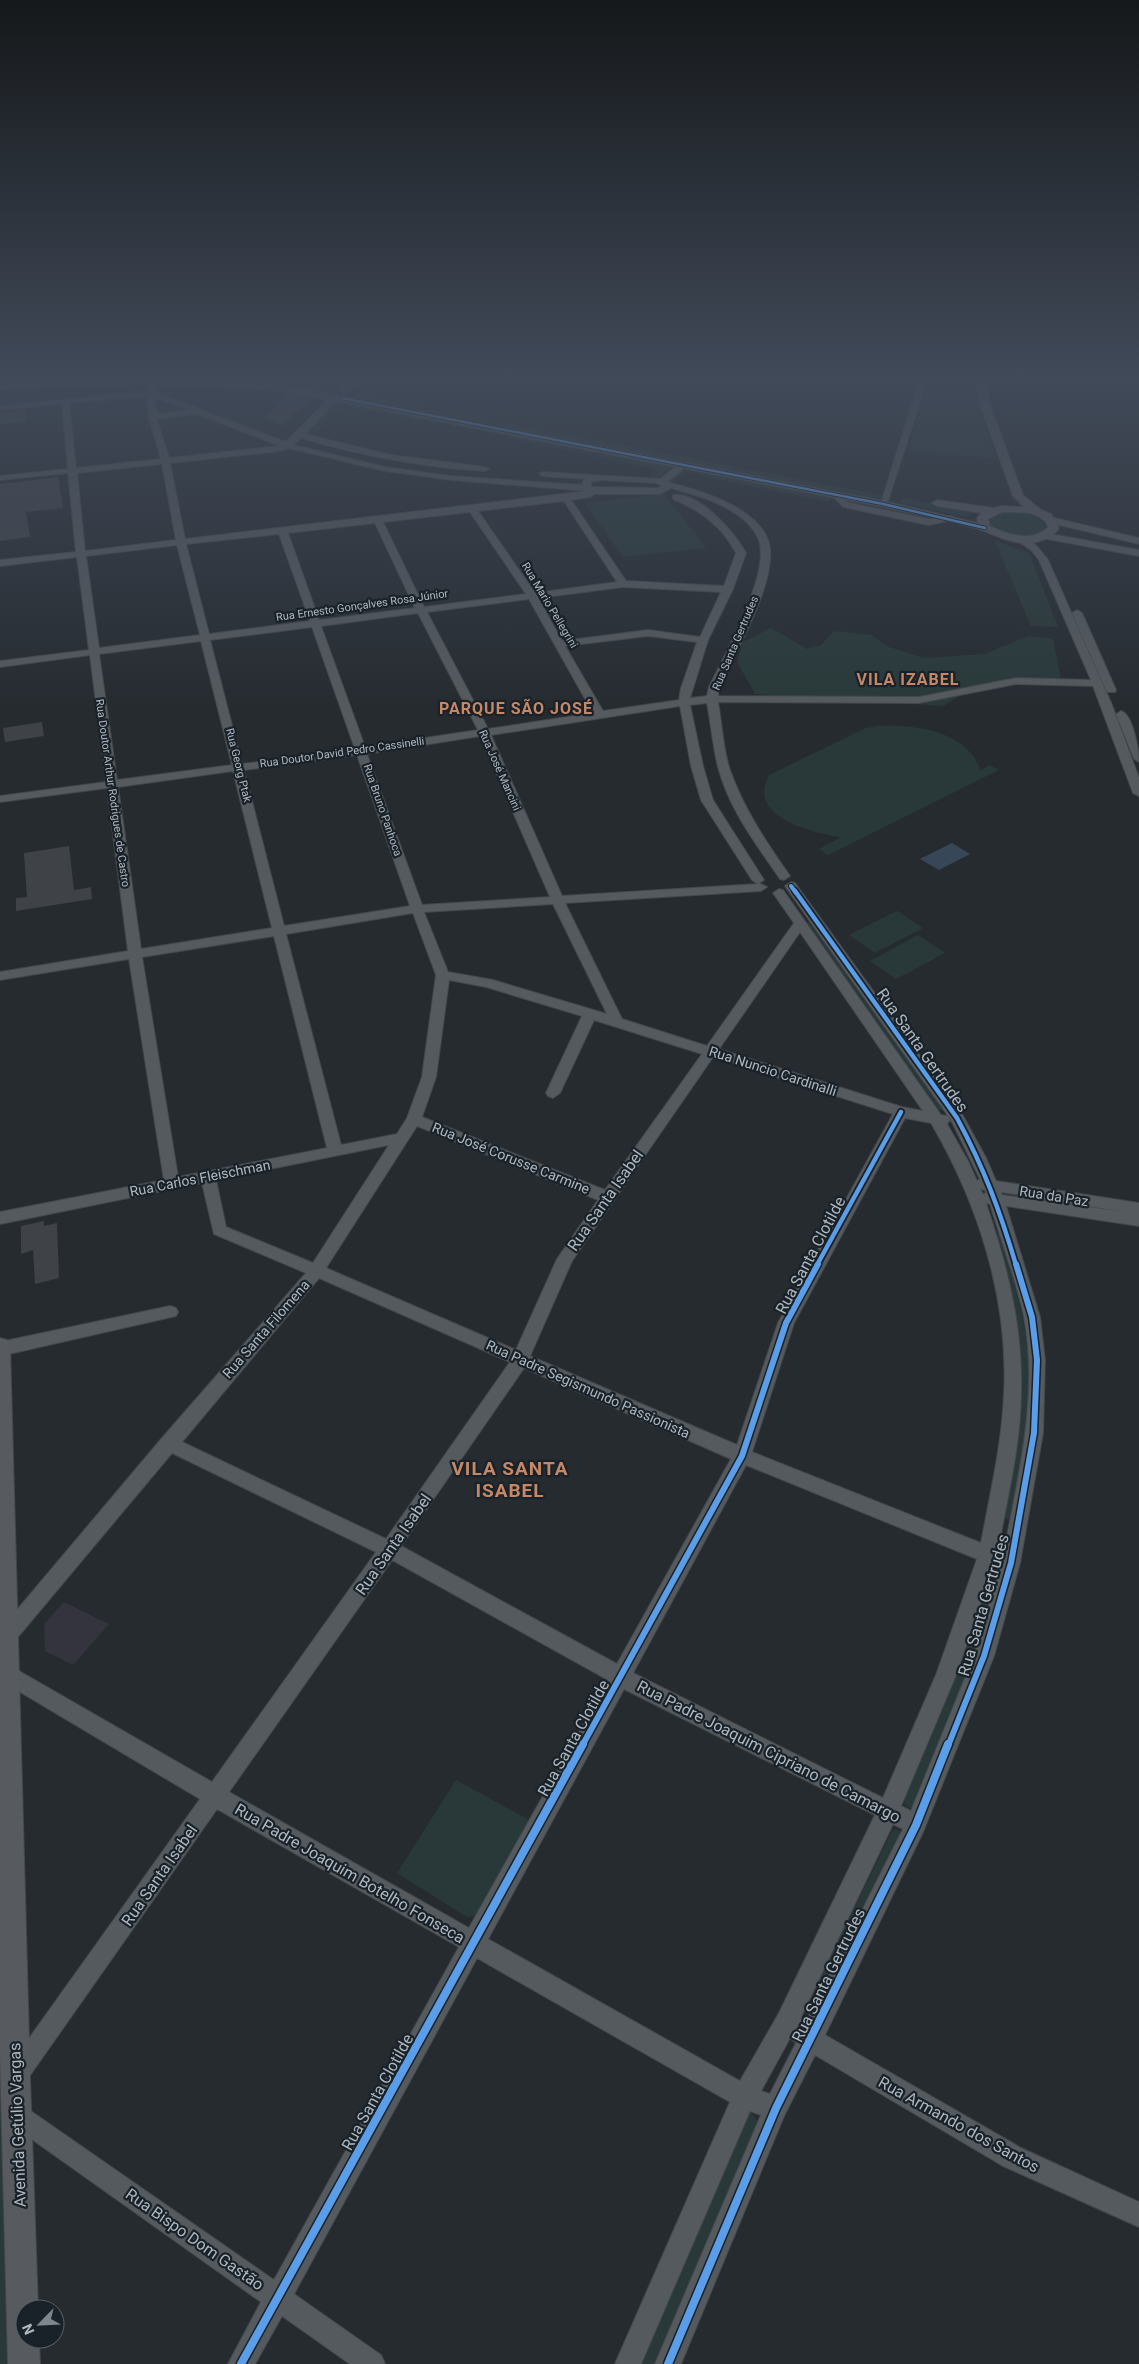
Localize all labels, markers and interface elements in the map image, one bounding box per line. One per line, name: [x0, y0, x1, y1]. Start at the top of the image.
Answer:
street label: Rua Mario Pellegrini: [519, 560, 580, 651]
street label: Rua Ernesto Gonçalves Rosa Júnior: [275, 587, 449, 624]
street label: Rua Santa Gertrudes: [710, 594, 761, 692]
district label: VILA IZABEL: [857, 670, 959, 689]
street label: Rua Doutor Arthur Rodrigues de Castro: [93, 698, 132, 888]
district label: PARQUE SÃO JOSÉ: [439, 698, 593, 718]
street label: Rua Georg Ptak: [223, 727, 254, 804]
street label: Rua José Mancini: [476, 728, 523, 813]
street label: Rua Doutor David Pedro Cassinelli: [259, 735, 425, 770]
street label: Rua Bruno Panhoca: [361, 763, 404, 858]
street label: Rua Santa Gertrudes: [873, 985, 972, 1116]
street label: Rua Nuncio Cardinalli: [707, 1043, 839, 1099]
street label: Rua José Corusse Carmine: [430, 1119, 592, 1197]
street label: Rua Santa Isabel: [564, 1146, 647, 1254]
street label: Rua Carlos Fleischman: [128, 1157, 272, 1199]
street label: Rua da Paz: [1018, 1183, 1090, 1209]
street label: Rua Santa Clotilde: [771, 1193, 849, 1317]
street label: Rua Santa Filomena: [219, 1277, 313, 1381]
street label: Rua Padre Segismundo Passionista: [484, 1337, 692, 1441]
district label: VILA SANTA ISABEL: [451, 1457, 569, 1502]
street label: Rua Santa Isabel: [352, 1490, 435, 1598]
street label: Rua Santa Gertrudes: [954, 1532, 1013, 1678]
street label: Rua Padre Joaquim Cipriano de Camargo: [634, 1676, 904, 1826]
street label: Rua Santa Clotilde: [534, 1677, 613, 1800]
street label: Rua Padre Joaquim Botelho Fonseca: [231, 1800, 468, 1947]
street label: Rua Santa Isabel: [118, 1821, 201, 1929]
street label: Rua Santa Gertrudes: [788, 1905, 869, 2045]
street label: Rua Santa Clotilde: [338, 2031, 417, 2154]
street label: Avenida Getúlio Vargas: [5, 2042, 30, 2208]
street label: Rua Armando dos Santos: [875, 2072, 1042, 2177]
street label: Rua Bispo Dom Gastão: [122, 2185, 267, 2294]
north arrow: [15, 2299, 65, 2349]
text: N: [19, 2322, 37, 2337]

